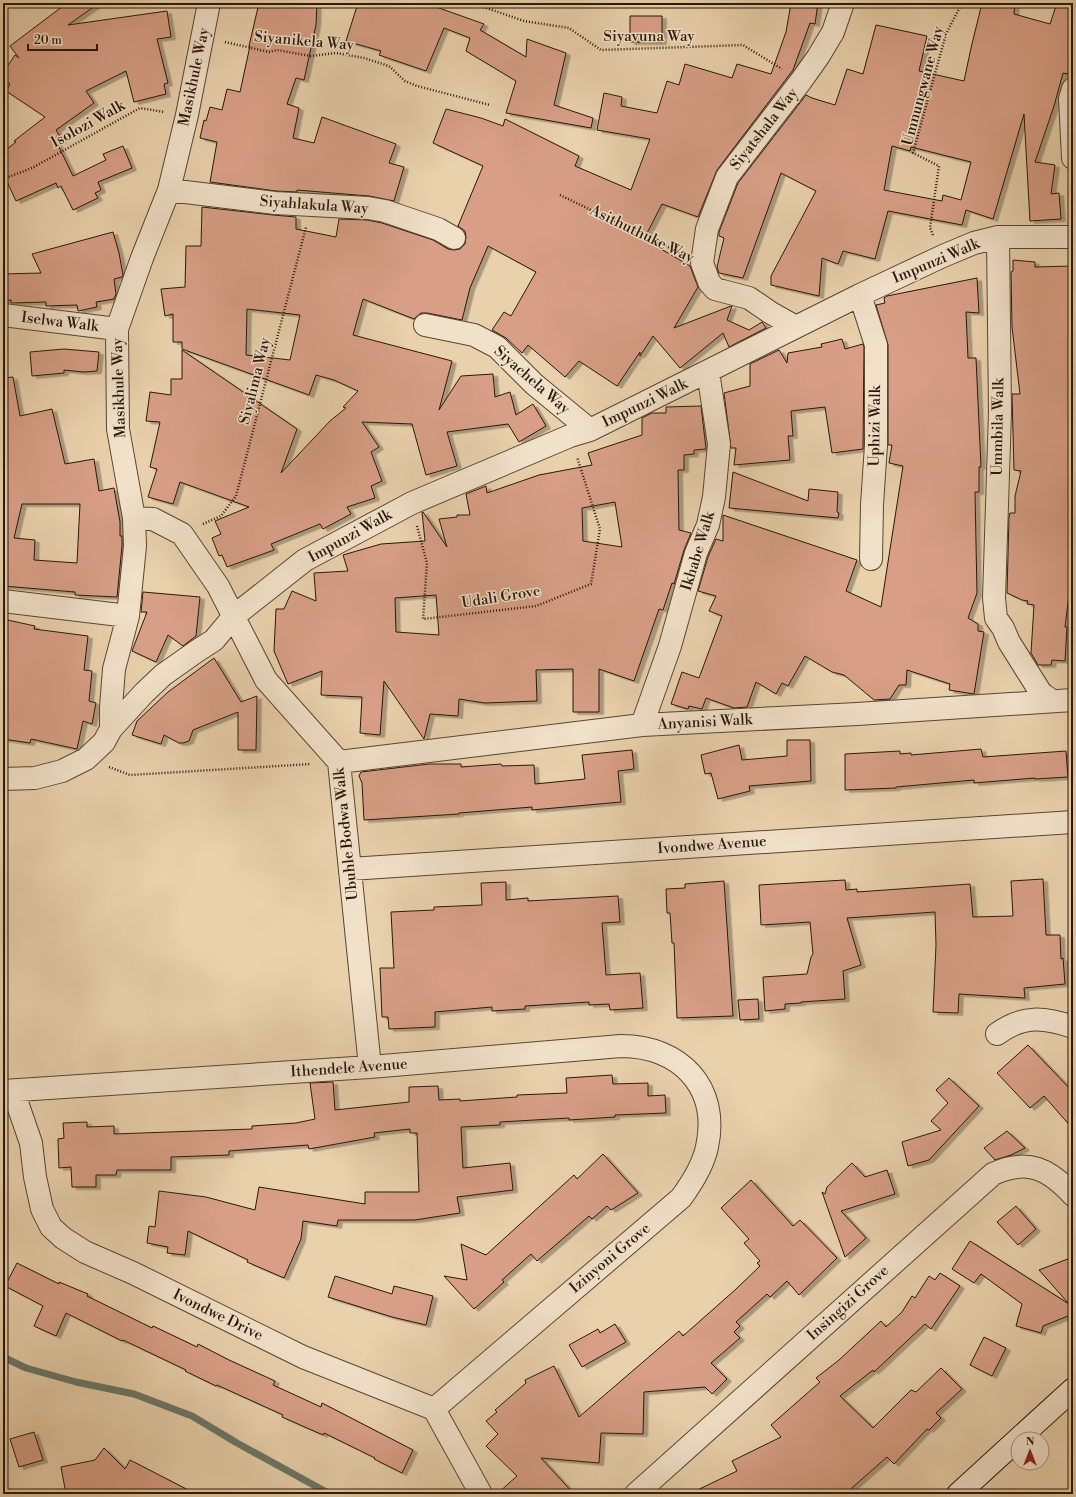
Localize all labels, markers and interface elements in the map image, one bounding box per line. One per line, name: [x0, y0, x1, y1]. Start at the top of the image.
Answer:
street label: Umnungwane Way: [898, 23, 948, 148]
street label: Masikhule Way: [174, 25, 214, 128]
scale bar: [28, 26, 97, 52]
street label: Siyanikela Way: [253, 27, 355, 55]
street label: Siyavuna Way: [603, 27, 695, 46]
text: 20 m: [34, 33, 62, 48]
street label: Siyatshala Way: [726, 83, 802, 174]
street label: Isolozi Walk: [48, 95, 129, 152]
street label: Siyahlakula Way: [259, 192, 370, 218]
street label: Asithuthuke Way: [586, 200, 698, 268]
street label: Impunzi Walk: [890, 234, 983, 288]
street label: Iselwa Walk: [20, 308, 101, 336]
street label: Siyalima Way: [235, 335, 275, 426]
street label: Masikhule Way: [108, 337, 130, 438]
street label: Siyachela Way: [490, 342, 575, 419]
street label: Impunzi Walk: [599, 374, 692, 432]
street label: Ummbila Walk: [988, 377, 1008, 476]
street label: Uphizi Walk: [865, 384, 885, 467]
street label: Impunzi Walk: [305, 505, 396, 567]
street label: Ikhabe Walk: [677, 508, 719, 593]
street label: Udali Grove: [460, 581, 542, 613]
street label: Anyanisi Walk: [656, 710, 754, 734]
street label: Ubuhle Bodwa Walk: [329, 765, 362, 901]
street label: Ivondwe Avenue: [657, 832, 767, 858]
street label: Ithendele Avenue: [290, 1054, 408, 1082]
street label: Izinyoni Grove: [566, 1219, 654, 1297]
street label: Insingizi Grove: [803, 1261, 893, 1345]
street label: Ivondwe Drive: [170, 1285, 266, 1345]
north arrow: [1010, 1431, 1050, 1471]
text: N: [1026, 1435, 1035, 1449]

